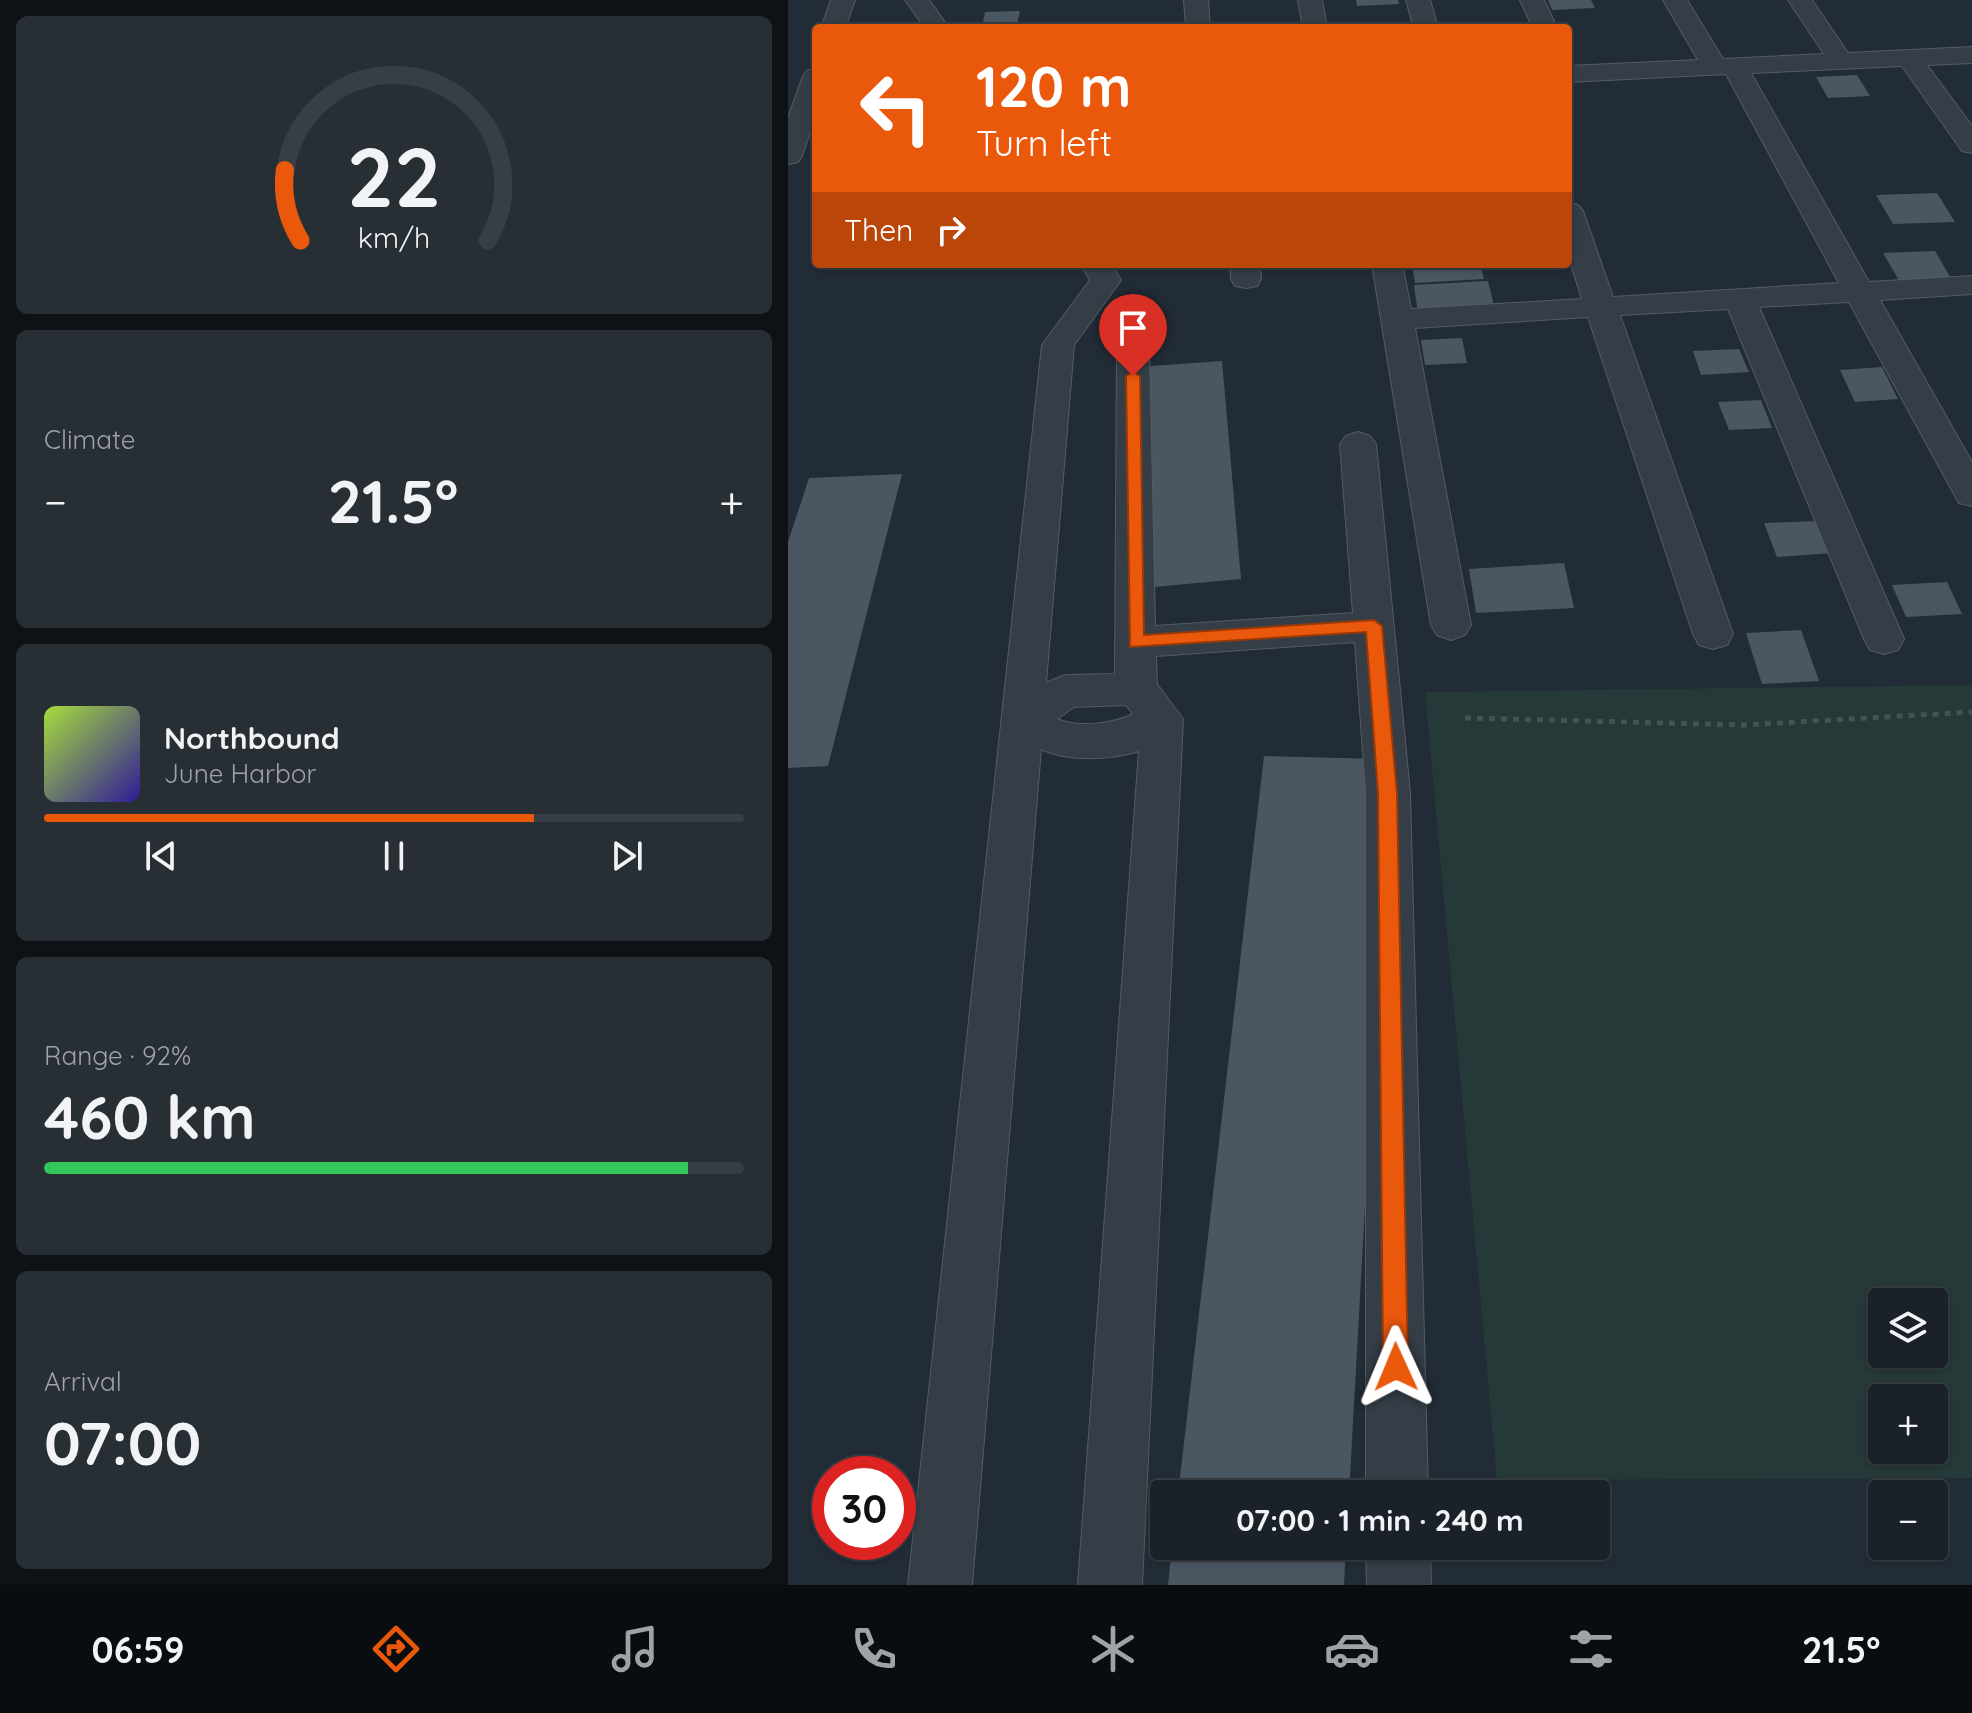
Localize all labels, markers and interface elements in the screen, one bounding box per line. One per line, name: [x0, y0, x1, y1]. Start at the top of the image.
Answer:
text: 120 m: [976, 51, 1131, 121]
icon: left: [844, 56, 948, 160]
text: Turn left: [976, 120, 1112, 165]
text: 22: [347, 123, 441, 227]
icon: right: [929, 208, 973, 252]
text: Then: [844, 211, 913, 249]
text: km/h: [358, 219, 430, 255]
pin: [1099, 294, 1167, 376]
icon: arrive: [1111, 306, 1155, 350]
text: Climate: [44, 423, 135, 456]
text: 21.5°: [328, 463, 458, 538]
text: −: [44, 474, 67, 529]
text: +: [719, 474, 744, 529]
text: Northbound: [164, 719, 340, 757]
text: June Harbor: [164, 757, 316, 790]
icon: previous: [139, 834, 183, 878]
icon: pause: [372, 834, 416, 878]
icon: next: [605, 834, 649, 878]
text: Range · 92%: [44, 1039, 191, 1072]
text: 460 km: [44, 1079, 256, 1154]
map controls: [1868, 1288, 1948, 1560]
button: layers: [1868, 1288, 1948, 1368]
position arrow: [1354, 1325, 1438, 1409]
text: Arrival: [44, 1365, 122, 1398]
button: +: [1868, 1384, 1948, 1464]
text: 07:00: [44, 1405, 201, 1480]
speed limit sign: 30: [812, 1456, 916, 1560]
button: −: [1868, 1480, 1948, 1560]
text: 07:00 · 1 min · 240 m: [1236, 1501, 1524, 1539]
icon: directions: [368, 1621, 424, 1677]
icon: music: [607, 1621, 663, 1677]
icon: phone: [846, 1621, 902, 1677]
icon: climate: [1085, 1621, 1141, 1677]
icon: car: [1324, 1621, 1380, 1677]
icon: filters: [1563, 1621, 1619, 1677]
text: 06:59: [92, 1627, 185, 1672]
text: 21.5°: [1802, 1627, 1880, 1672]

